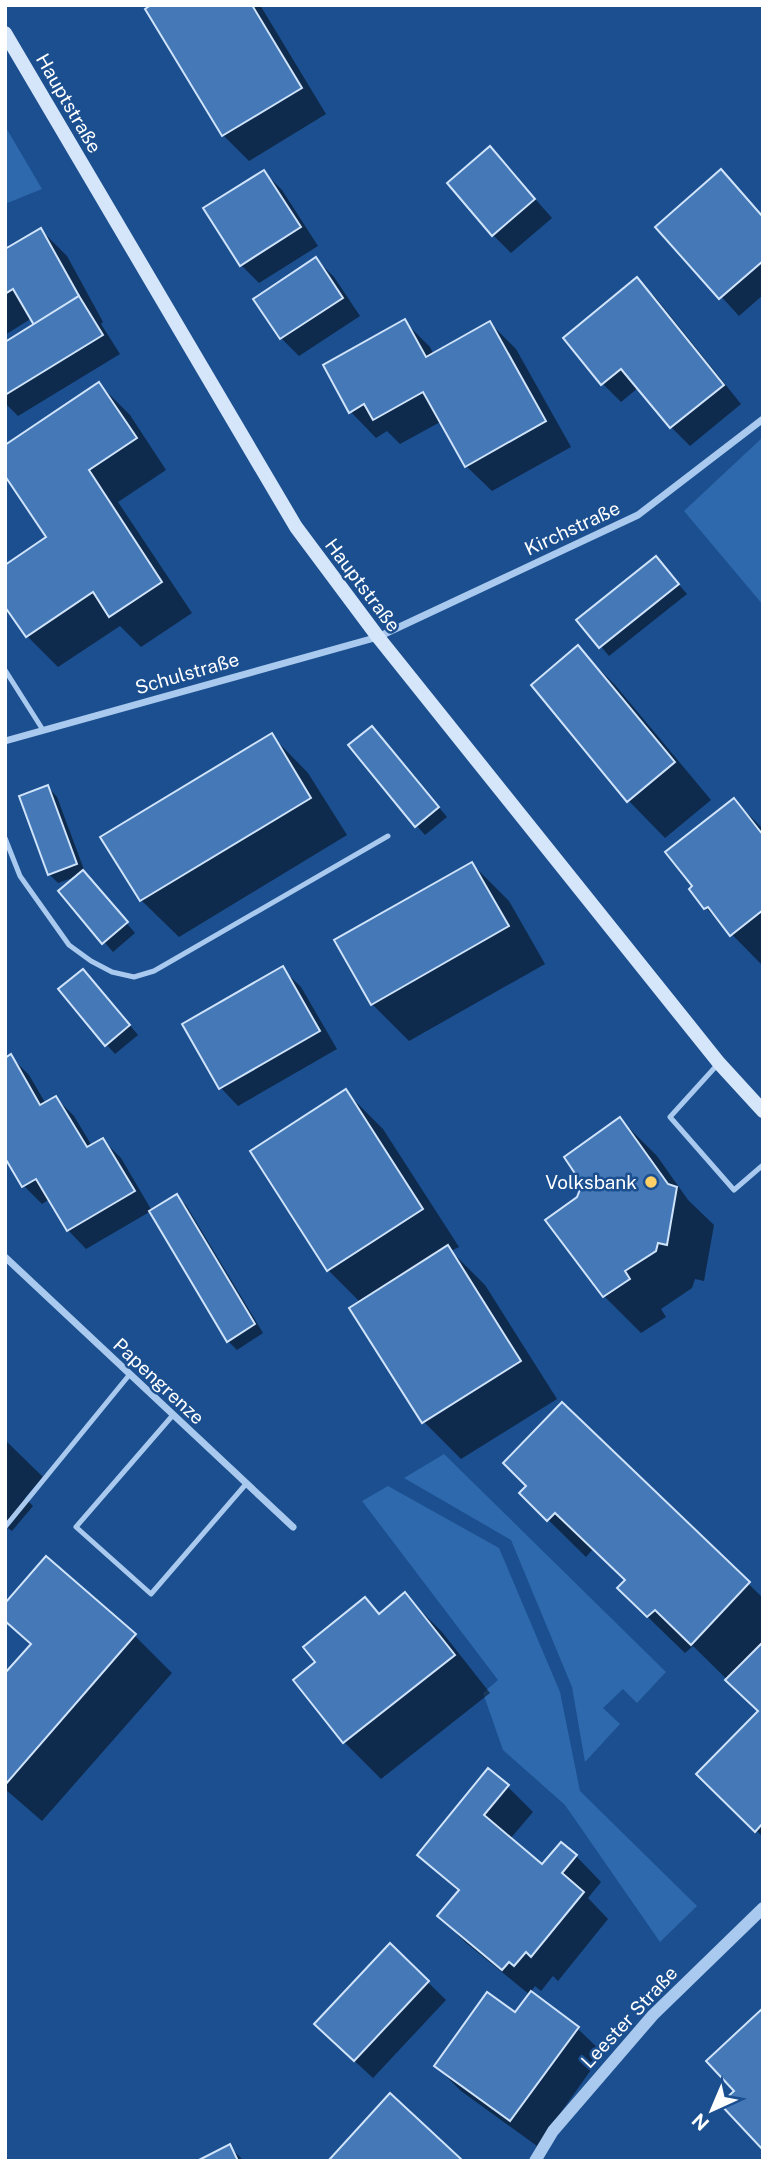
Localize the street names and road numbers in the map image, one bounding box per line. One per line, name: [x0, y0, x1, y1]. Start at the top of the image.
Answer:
street label: Hauptstraße: [32, 50, 106, 156]
street label: Kirchstraße: [521, 496, 623, 560]
street label: Hauptstraße: [321, 534, 405, 636]
street label: Schulstraße: [133, 648, 241, 698]
street label: Papengrenze: [109, 1333, 209, 1429]
street label: Leester Straße: [576, 1962, 682, 2072]

